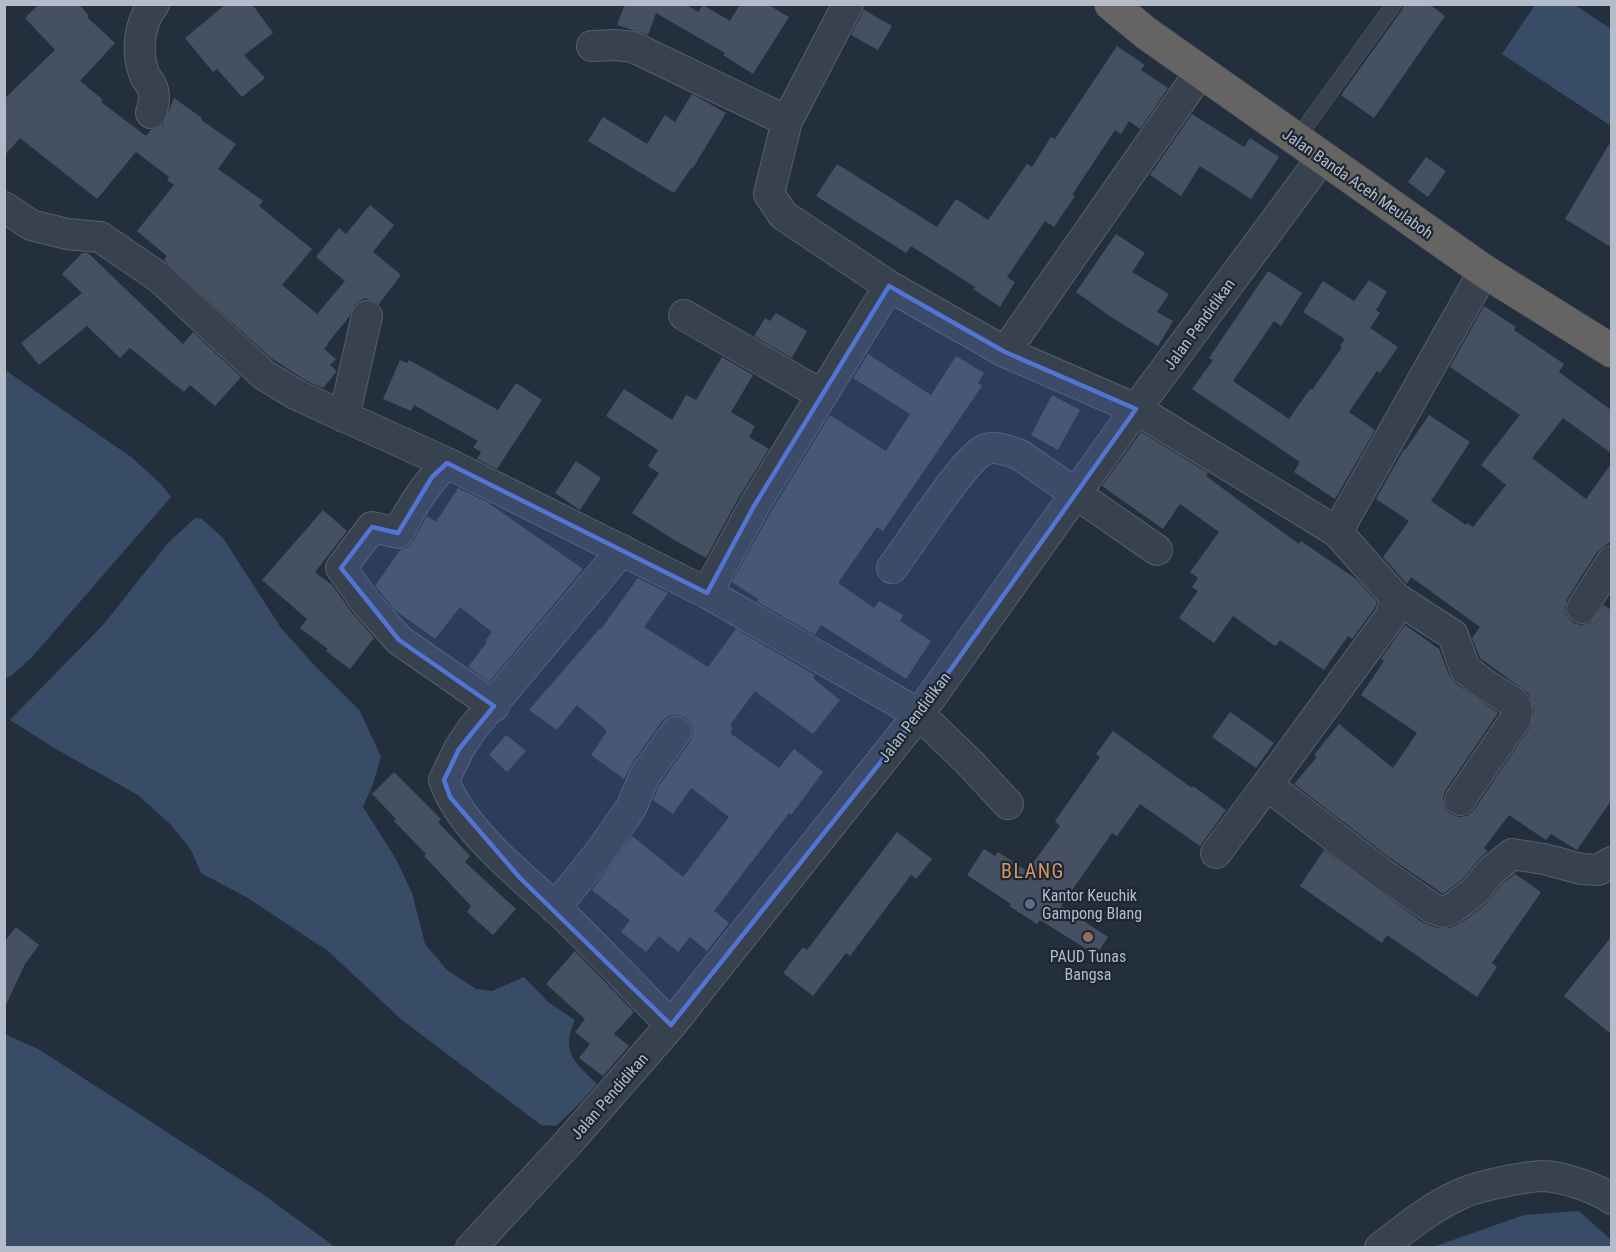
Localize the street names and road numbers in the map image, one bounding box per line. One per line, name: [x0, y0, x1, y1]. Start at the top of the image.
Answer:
street label: Jalan Banda Aceh Meulaboh: [1279, 124, 1437, 243]
street label: Jalan Pendidikan: [1160, 275, 1239, 374]
street label: Jalan Pendidikan: [874, 668, 954, 766]
street label: Jalan Pendidikan: [567, 1049, 652, 1143]

